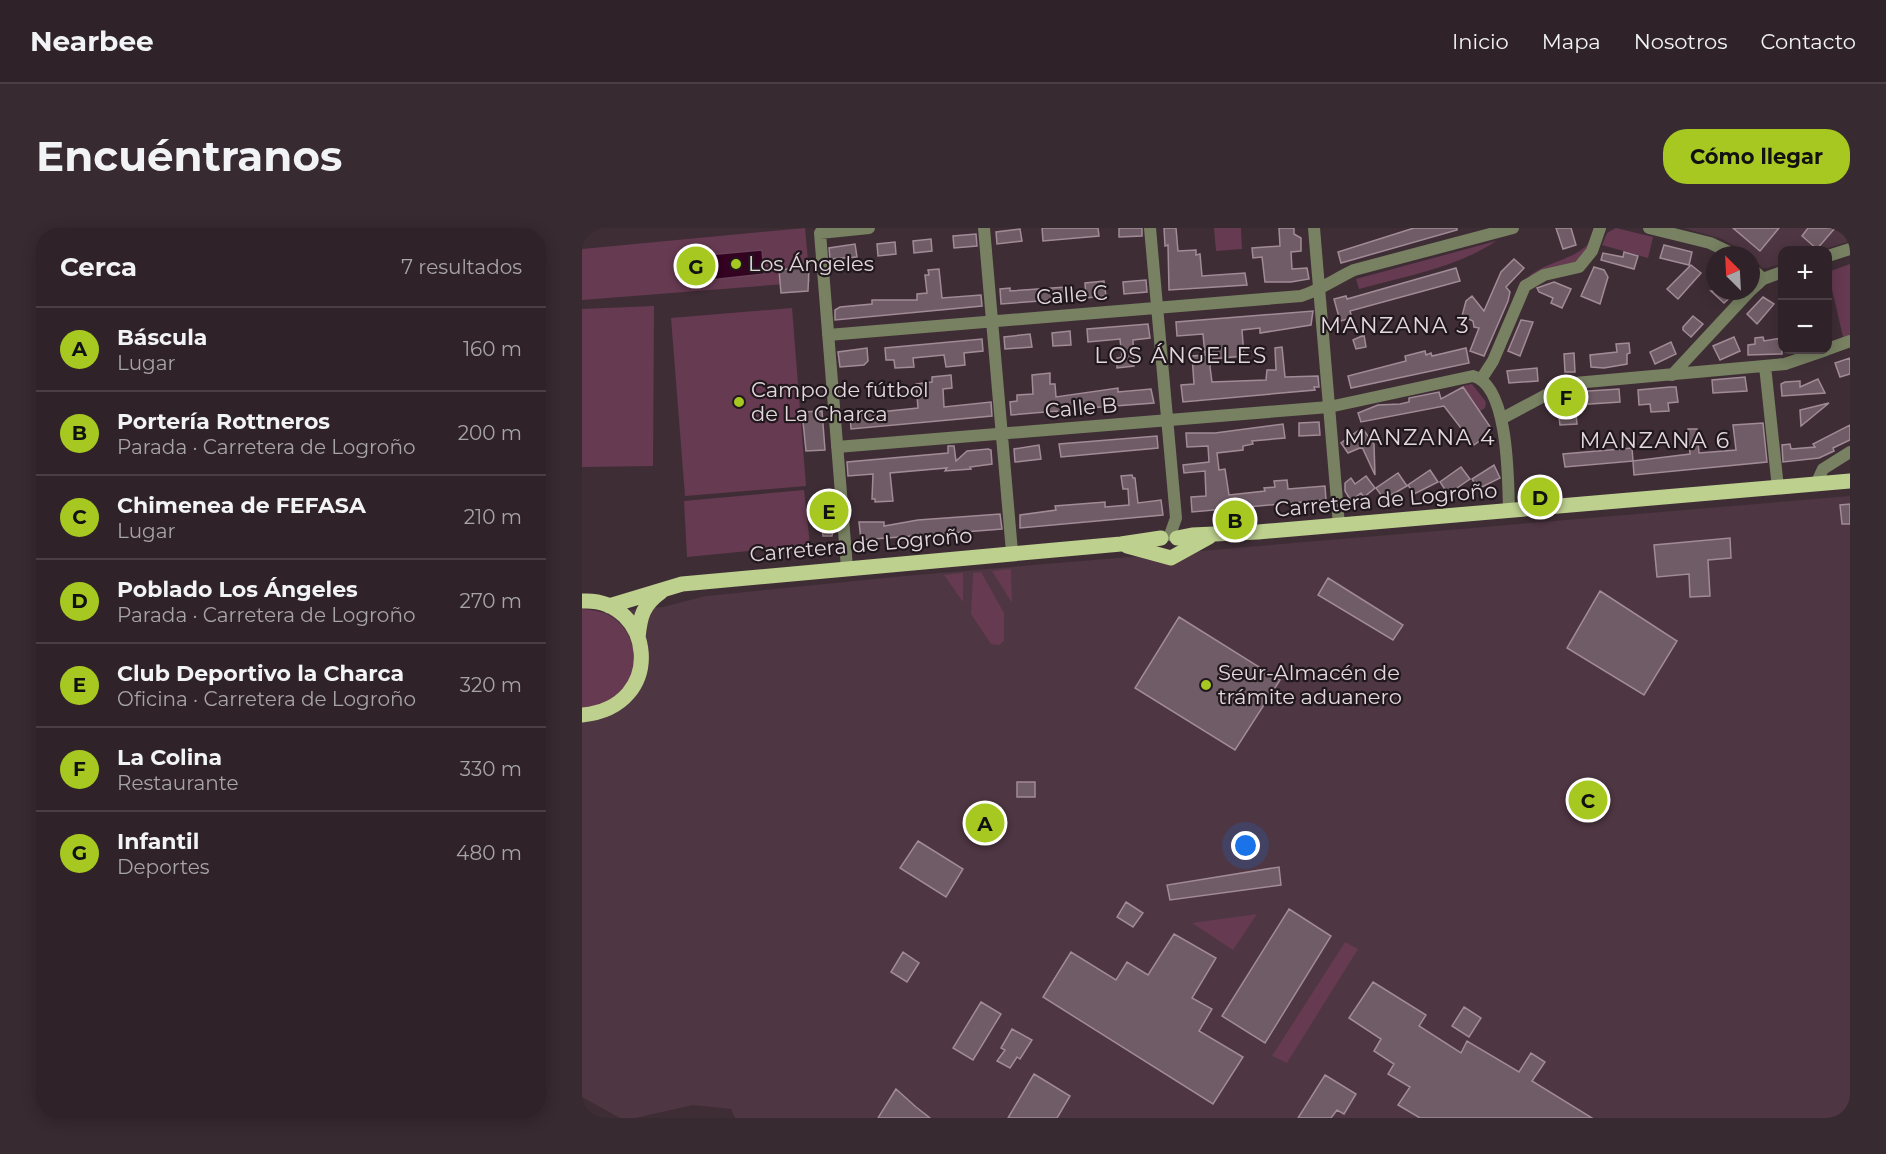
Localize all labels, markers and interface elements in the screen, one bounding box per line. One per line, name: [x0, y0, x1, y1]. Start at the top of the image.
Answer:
text: Nearbee: [30, 24, 154, 58]
text: Inicio: [1452, 29, 1509, 54]
text: Mapa: [1542, 29, 1601, 54]
text: Nosotros: [1634, 29, 1727, 54]
text: Contacto: [1760, 29, 1856, 54]
button: Cómo llegar: [1663, 129, 1850, 184]
text: Encuéntranos: [36, 130, 342, 182]
pin: G: [676, 243, 716, 288]
north arrow: [1706, 246, 1760, 300]
map controls: [1778, 246, 1832, 354]
button: +: [1778, 246, 1832, 300]
text: Cerca: [60, 251, 137, 283]
place label: Los Ángeles: [748, 251, 874, 276]
text: 7 resultados: [401, 255, 522, 279]
marker: Los Ángeles: [729, 257, 743, 271]
street label: Calle C: [1035, 280, 1109, 309]
button: −: [1778, 300, 1832, 354]
district label: MANZANA 3: [1320, 312, 1470, 339]
text: Báscula: [117, 324, 207, 351]
text: A: [72, 337, 87, 361]
text: 160 m: [463, 337, 522, 361]
district label: LOS ÁNGELES: [1094, 342, 1268, 369]
text: Lugar: [117, 351, 176, 375]
pin: F: [1546, 374, 1586, 420]
place label: Campo de fútbol de La Charca: [751, 377, 929, 426]
street label: Calle B: [1044, 392, 1118, 423]
marker: Campo de fútbol de La Charca: [732, 395, 746, 409]
text: Portería Rottneros: [117, 408, 330, 435]
text: B: [72, 421, 87, 445]
text: 200 m: [458, 421, 522, 445]
district label: MANZANA 4: [1344, 424, 1496, 451]
district label: MANZANA 6: [1579, 427, 1731, 454]
text: Parada · Carretera de Logroño: [117, 435, 415, 459]
pin: D: [1520, 474, 1560, 520]
street label: Carretera de Logroño: [1274, 477, 1498, 522]
pin: E: [810, 488, 848, 534]
text: Chimenea de FEFASA: [117, 492, 366, 519]
pin: B: [1216, 498, 1254, 542]
text: C: [72, 505, 87, 529]
text: 210 m: [464, 505, 522, 529]
text: Lugar: [117, 519, 176, 543]
street label: Carretera de Logroño: [749, 522, 973, 567]
text: Poblado Los Ángeles: [117, 576, 358, 603]
text: D: [71, 589, 88, 613]
text: 270 m: [460, 589, 522, 613]
text: Parada · Carretera de Logroño: [117, 603, 415, 627]
text: Club Deportivo la Charca: [117, 660, 404, 687]
place label: Seur-Almacén de trámite aduanero: [1218, 660, 1402, 709]
text: E: [73, 673, 86, 697]
text: 320 m: [460, 673, 522, 697]
marker: Seur-Almacén de trámite aduanero: [1199, 678, 1213, 692]
text: Oficina · Carretera de Logroño: [117, 687, 416, 711]
text: La Colina: [117, 744, 222, 771]
text: F: [73, 757, 86, 781]
text: 330 m: [460, 757, 522, 781]
text: Restaurante: [117, 771, 239, 795]
pin: C: [1568, 778, 1608, 822]
pin: A: [966, 800, 1004, 846]
text: Infantil: [117, 828, 199, 855]
your location: [1231, 831, 1260, 860]
text: G: [72, 841, 87, 865]
text: 480 m: [456, 841, 522, 865]
text: Deportes: [117, 855, 210, 879]

